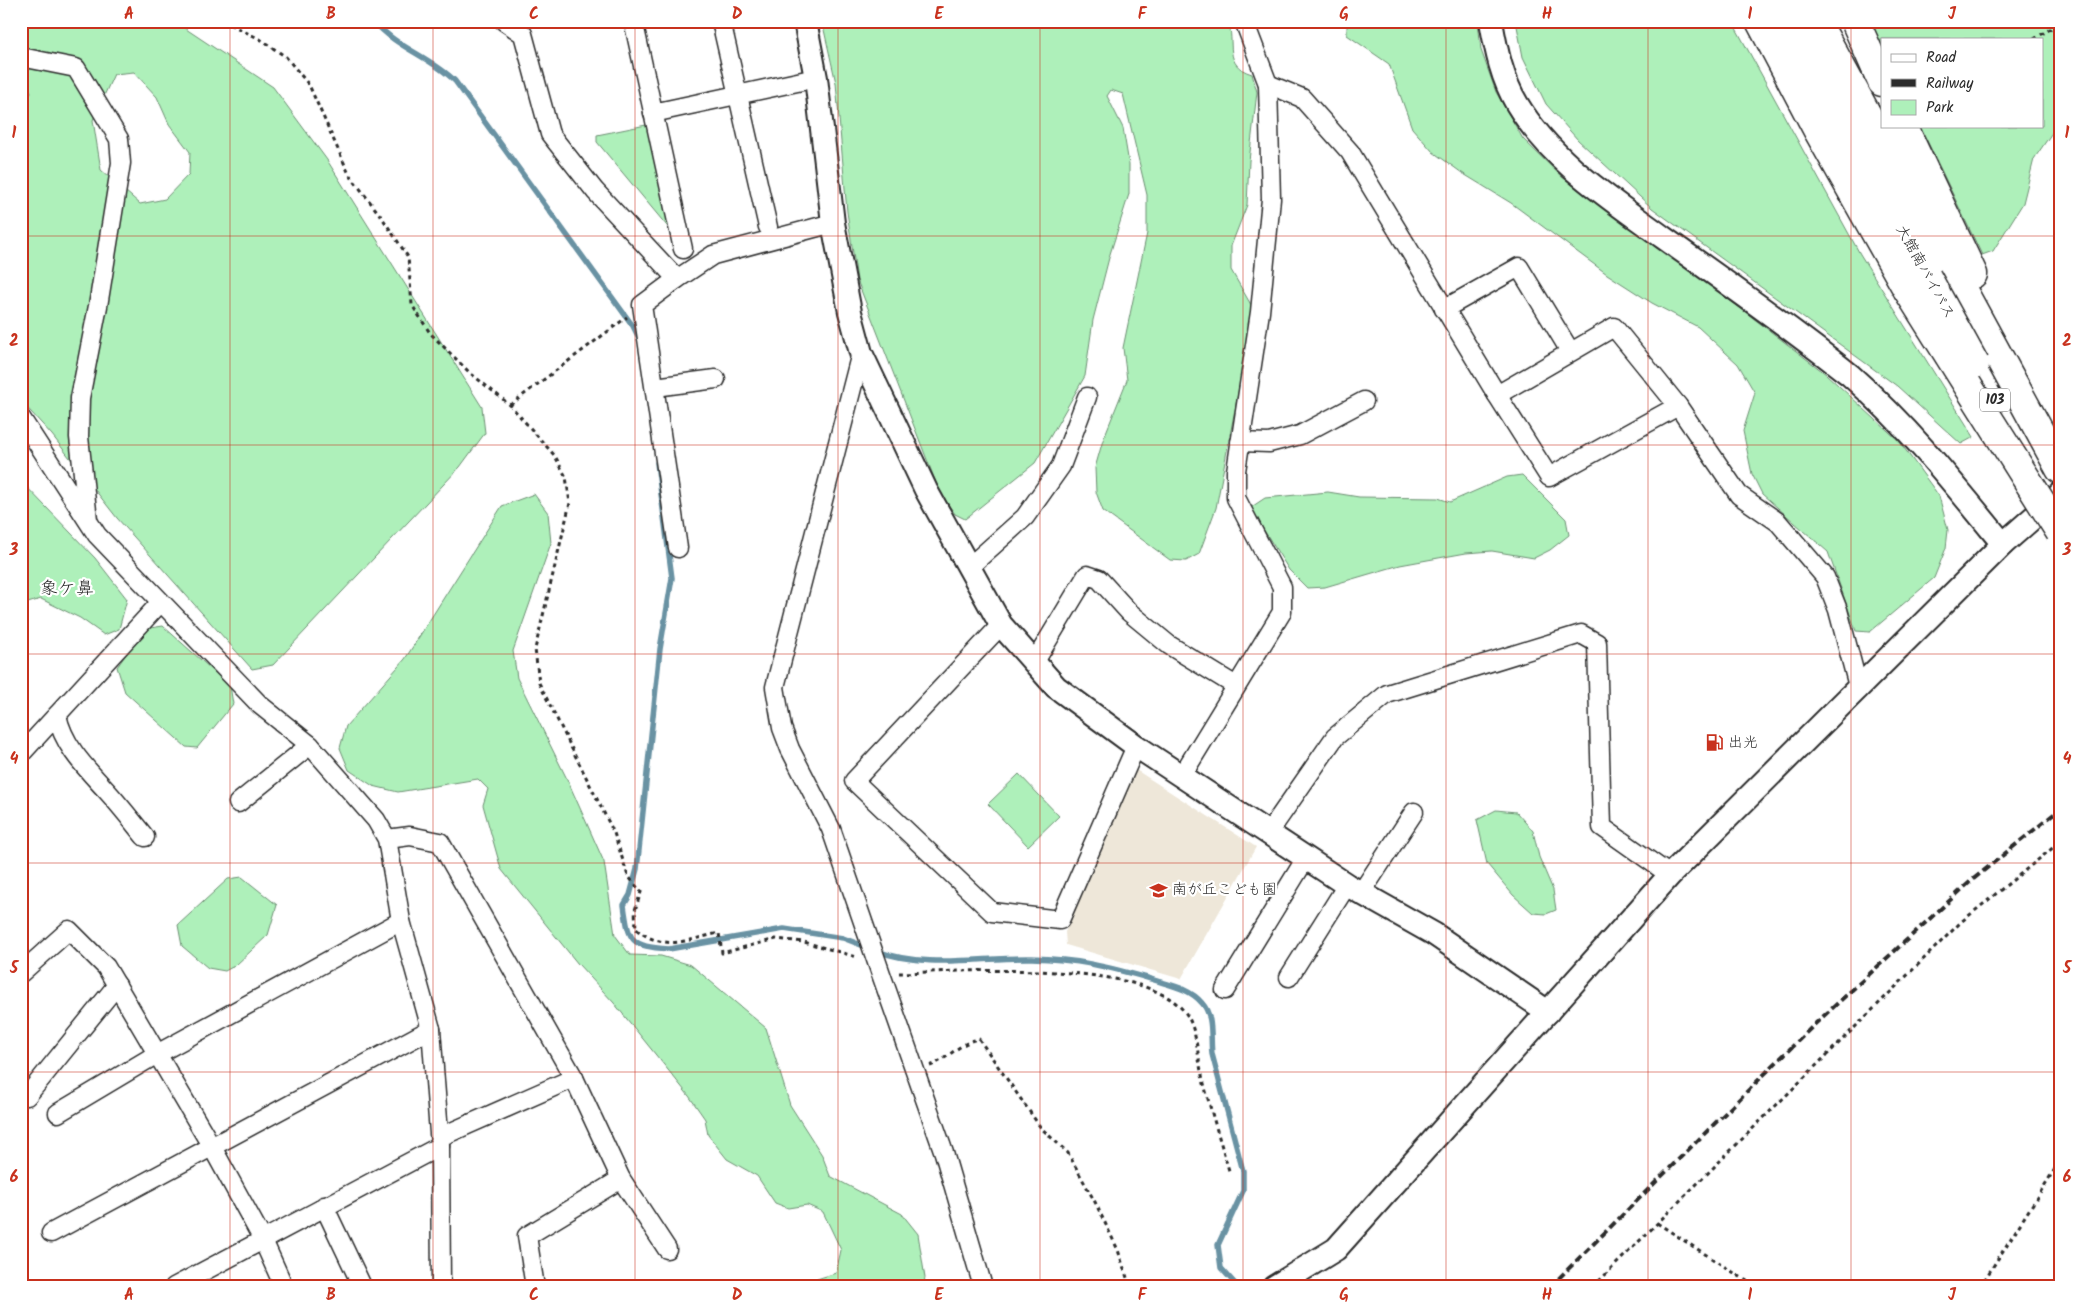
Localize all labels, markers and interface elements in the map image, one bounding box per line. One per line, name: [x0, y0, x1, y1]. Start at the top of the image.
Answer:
text: A: [124, 2, 134, 27]
text: B: [326, 2, 336, 27]
text: C: [529, 2, 539, 27]
text: D: [732, 2, 743, 27]
text: E: [935, 2, 945, 27]
text: F: [1138, 2, 1148, 27]
text: G: [1339, 2, 1349, 27]
text: H: [1542, 2, 1552, 27]
text: I: [1748, 2, 1753, 27]
text: J: [1948, 2, 1957, 27]
legend: [1881, 38, 2044, 128]
text: Road: [1926, 46, 1957, 70]
text: Railway: [1926, 72, 1974, 96]
text: Park: [1926, 96, 1954, 120]
text: 1: [12, 121, 17, 146]
text: 1: [2065, 121, 2070, 146]
street label: 大館南バイパス: [1889, 220, 1961, 324]
text: 2: [9, 329, 19, 354]
text: 2: [2062, 329, 2072, 354]
road number: 103: [1980, 388, 2010, 412]
text: 3: [9, 538, 19, 563]
text: 3: [2062, 538, 2072, 563]
district label: 象ケ鼻: [40, 575, 94, 604]
place label: 出光: [1728, 731, 1758, 755]
fuel station icon: 出光: [1704, 733, 1724, 753]
text: 4: [10, 747, 19, 772]
text: 4: [2063, 747, 2072, 772]
place label: 南が丘こども園: [1172, 878, 1277, 902]
school or university icon: 南が丘こども園: [1148, 880, 1168, 900]
text: 5: [9, 956, 20, 981]
text: 5: [2062, 956, 2073, 981]
text: 6: [10, 1165, 19, 1190]
text: 6: [2063, 1165, 2072, 1190]
text: A: [124, 1283, 134, 1308]
text: B: [326, 1283, 336, 1308]
text: C: [529, 1283, 539, 1308]
text: D: [732, 1283, 743, 1308]
text: E: [935, 1283, 945, 1308]
text: F: [1138, 1283, 1148, 1308]
text: G: [1339, 1283, 1349, 1308]
text: H: [1542, 1283, 1552, 1308]
text: I: [1748, 1283, 1753, 1308]
text: J: [1948, 1283, 1957, 1308]

